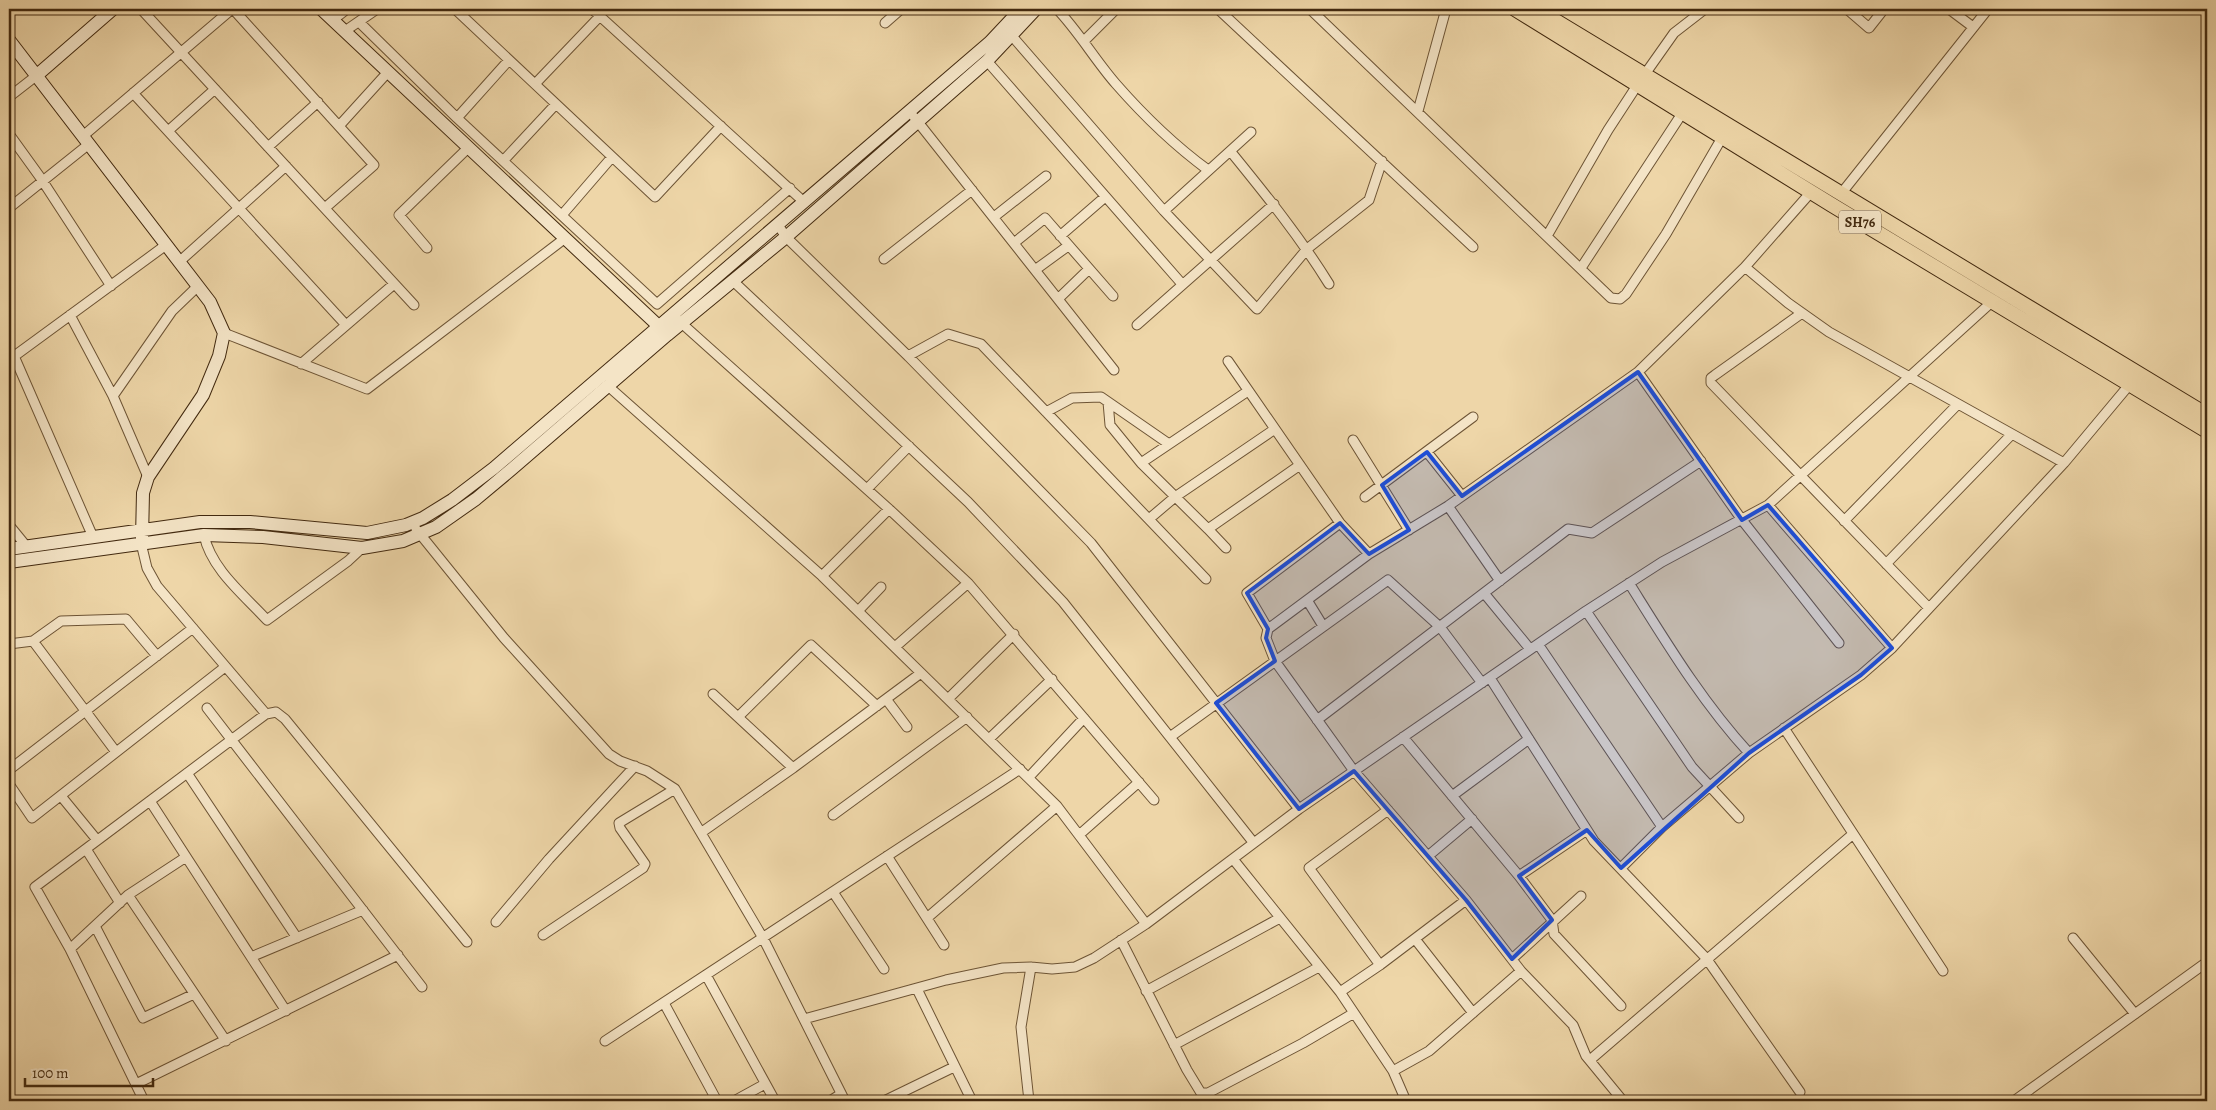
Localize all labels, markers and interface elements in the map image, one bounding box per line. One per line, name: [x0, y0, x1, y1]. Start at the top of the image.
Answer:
road number: SH76: [1839, 210, 1881, 233]
scale bar: [25, 1055, 152, 1087]
text: 100 m: [32, 1063, 69, 1083]

